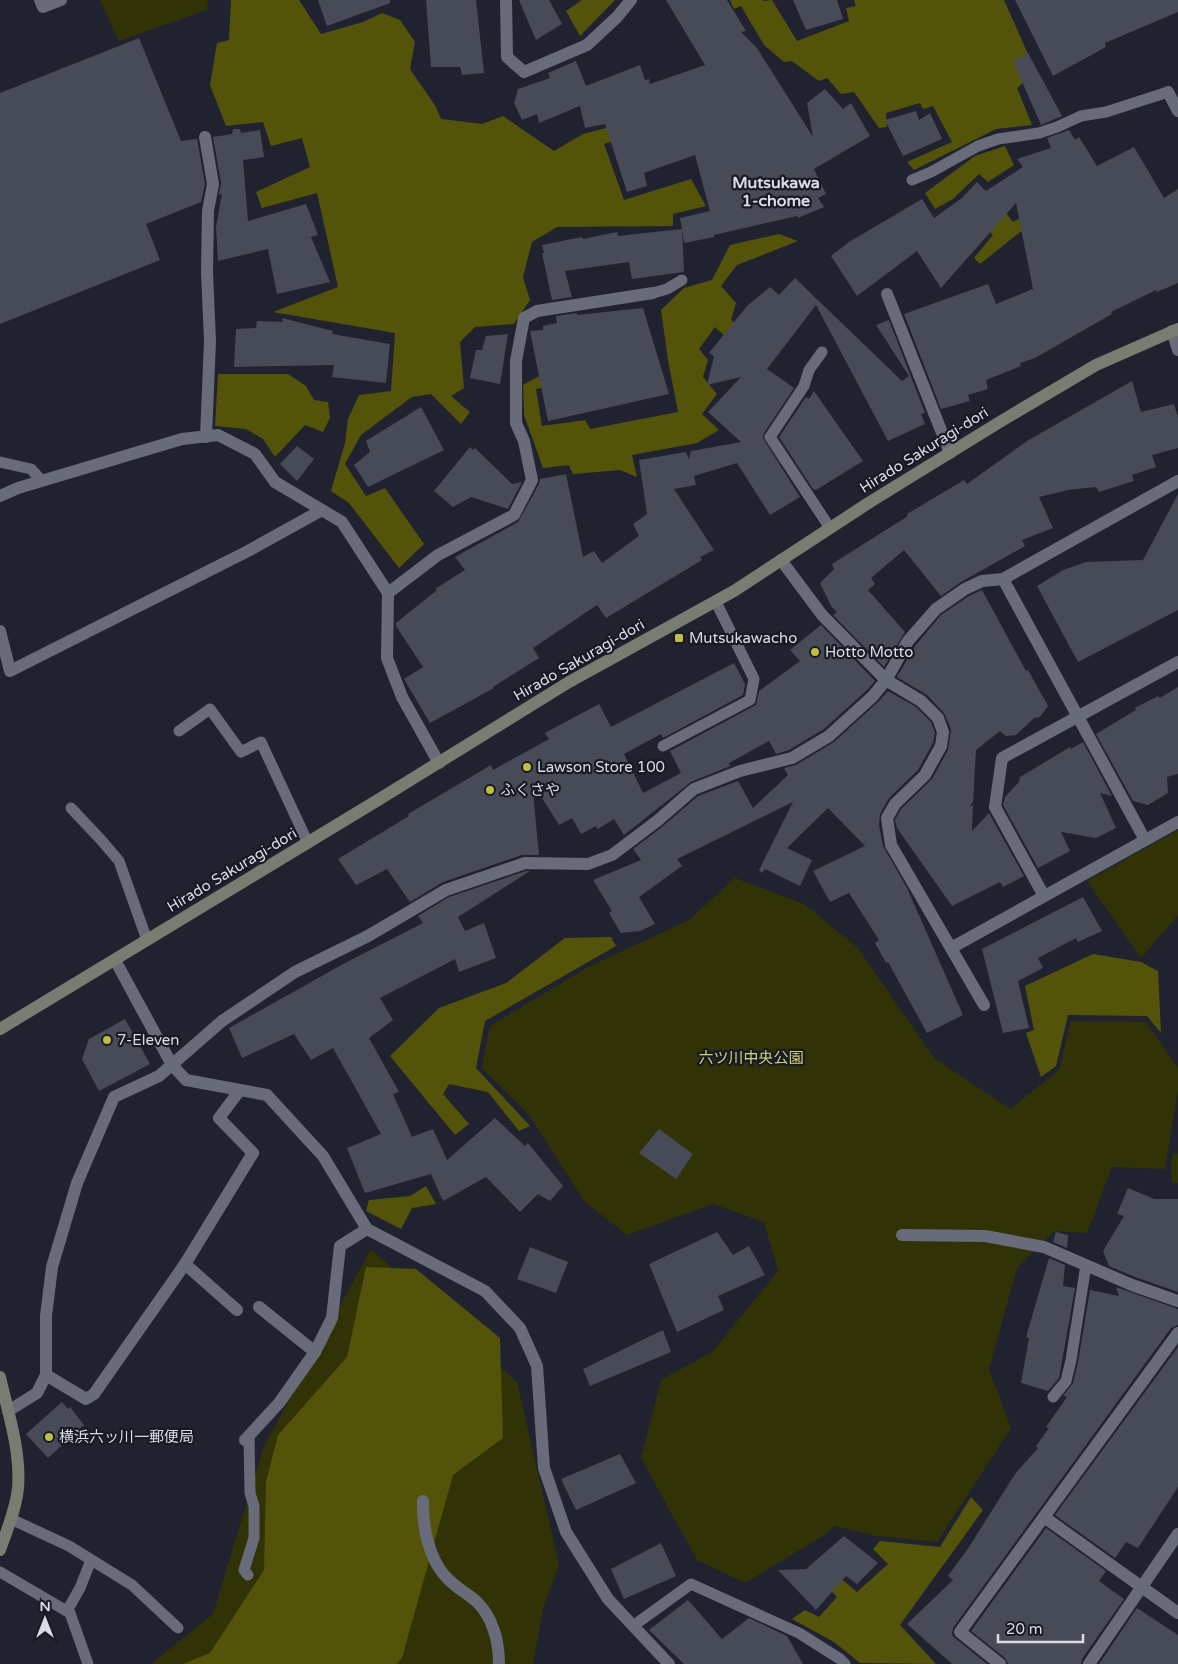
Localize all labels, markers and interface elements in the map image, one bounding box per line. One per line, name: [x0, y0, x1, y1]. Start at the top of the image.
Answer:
district label: Mutsukawa 1-chome: [732, 173, 820, 211]
street label: Hirado Sakuragi-dori: [856, 403, 992, 497]
street label: Hirado Sakuragi-dori: [510, 615, 648, 705]
place label: Mutsukawacho: [689, 629, 797, 647]
marker: Mutsukawacho: [673, 632, 685, 644]
place label: Hotto Motto: [825, 643, 913, 661]
marker: Hotto Motto: [809, 646, 821, 658]
place label: Lawson Store 100: [537, 758, 665, 776]
marker: Lawson Store 100: [521, 761, 533, 773]
place label: ふくさや: [500, 781, 560, 799]
marker: ふくさや: [484, 784, 496, 796]
street label: Hirado Sakuragi-dori: [164, 824, 300, 916]
place label: 7-Eleven: [117, 1031, 179, 1049]
marker: 7-Eleven: [101, 1034, 113, 1046]
park label: 六ツ川中央公園: [698, 1049, 804, 1067]
place label: 横浜六ッ川一郵便局: [59, 1428, 194, 1446]
marker: 横浜六ッ川一郵便局: [43, 1431, 55, 1443]
north arrow: [20, 1594, 70, 1644]
text: N: [39, 1598, 51, 1615]
scale bar: [998, 1612, 1083, 1644]
text: 20 m: [1006, 1620, 1043, 1638]

